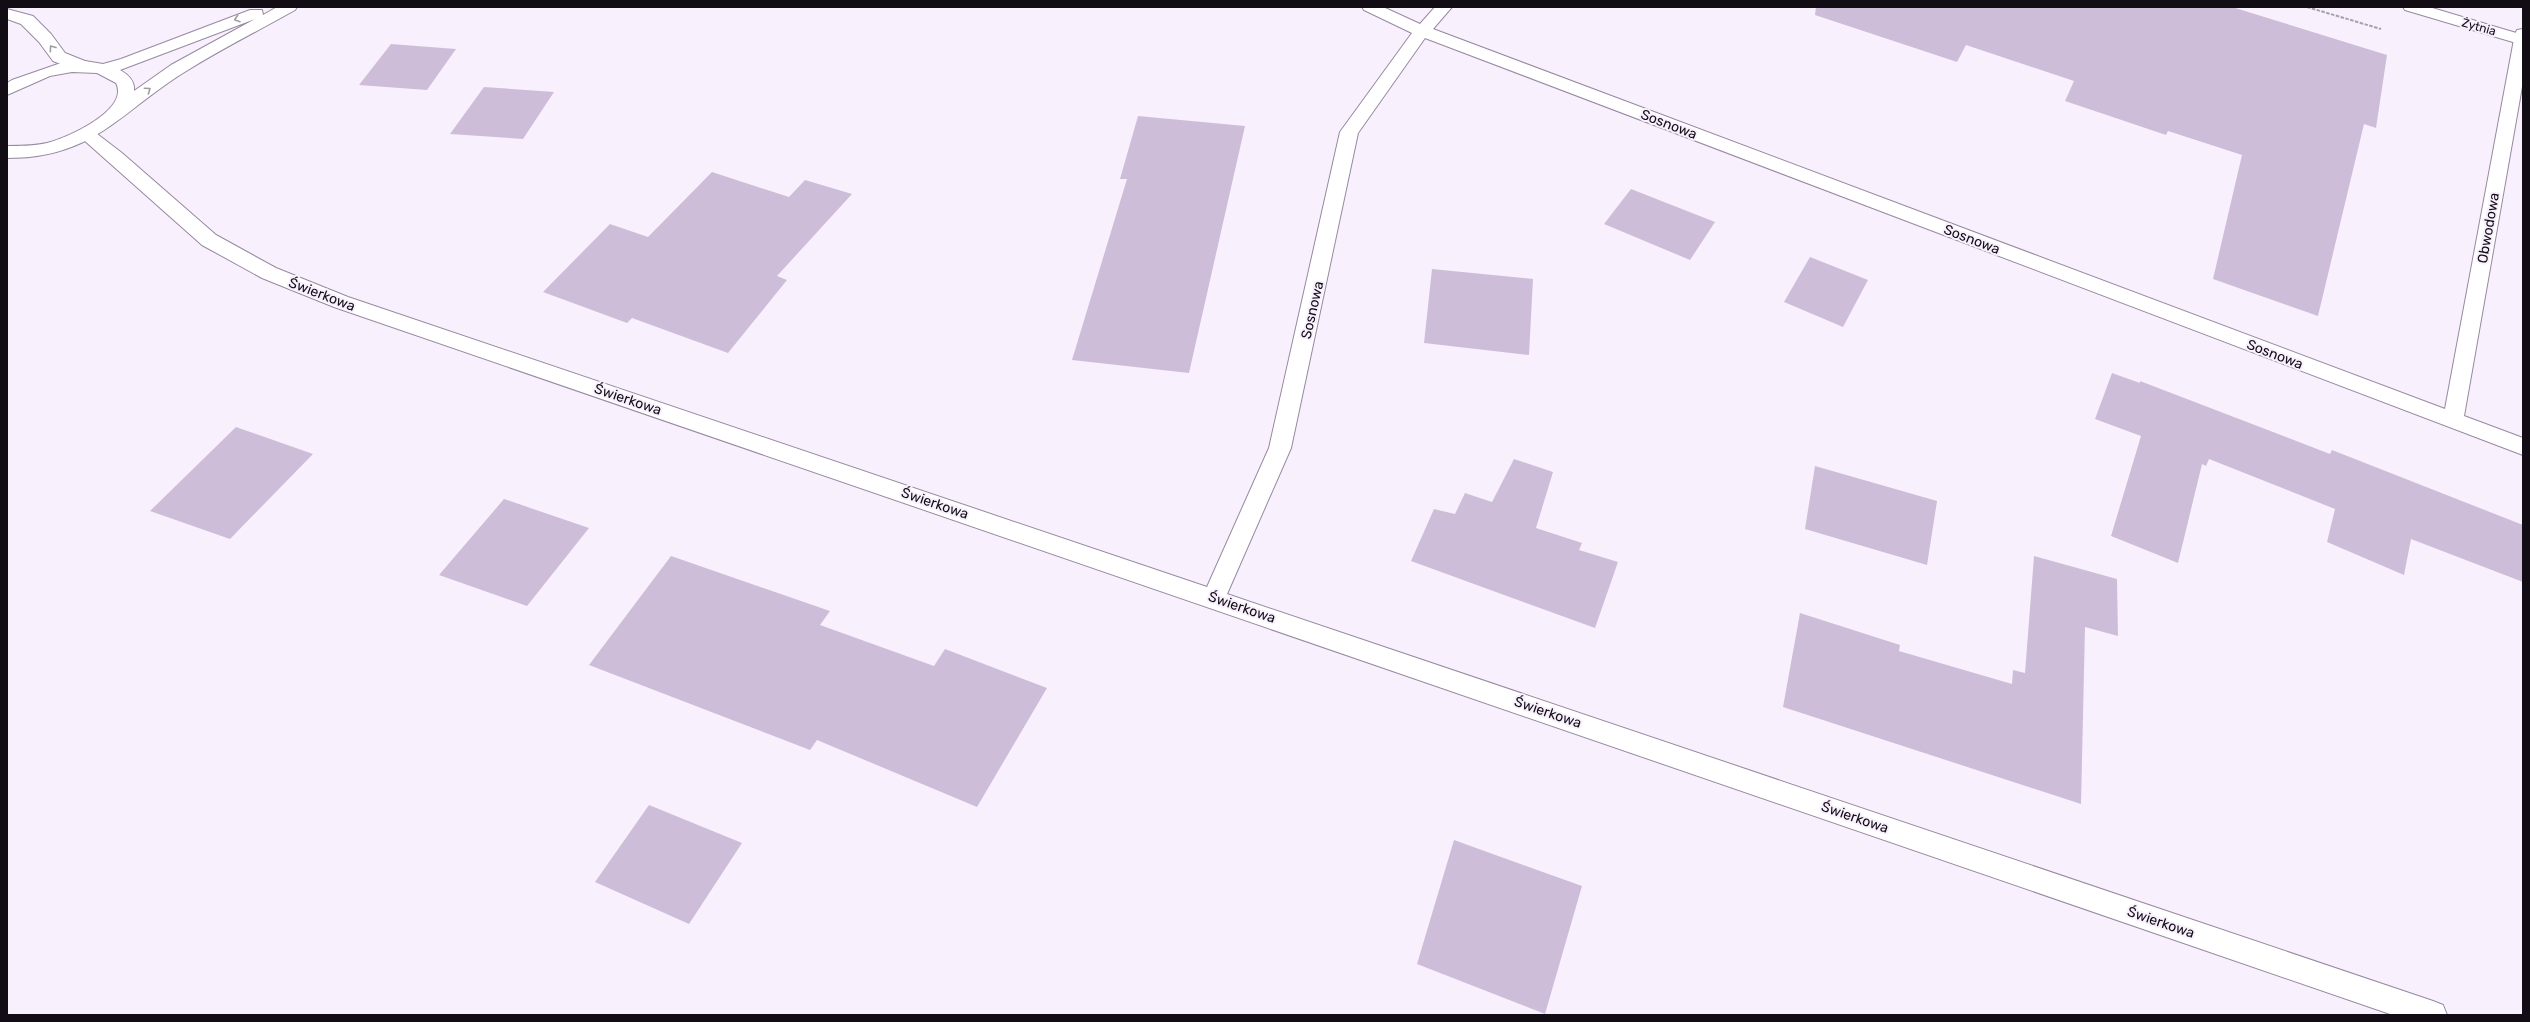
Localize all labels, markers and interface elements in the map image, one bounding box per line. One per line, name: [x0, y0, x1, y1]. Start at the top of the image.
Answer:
one-way arrow: [234, 14, 241, 23]
street label: Żytnia: [2460, 15, 2498, 39]
one-way arrow: [50, 45, 57, 52]
one-way arrow: [144, 87, 151, 95]
street label: Sosnowa: [1638, 106, 1699, 143]
street label: Obwodowa: [2474, 191, 2503, 265]
street label: Sosnowa: [1941, 221, 2002, 258]
street label: Świerkowa: [286, 273, 358, 315]
street label: Sosnowa: [1298, 279, 1327, 341]
street label: Sosnowa: [2244, 336, 2305, 373]
street label: Świerkowa: [592, 379, 664, 419]
street label: Świerkowa: [899, 483, 971, 523]
street label: Świerkowa: [1206, 587, 1278, 627]
street label: Świerkowa: [1512, 692, 1584, 732]
street label: Świerkowa: [1819, 797, 1891, 837]
street label: Świerkowa: [2125, 902, 2197, 942]

